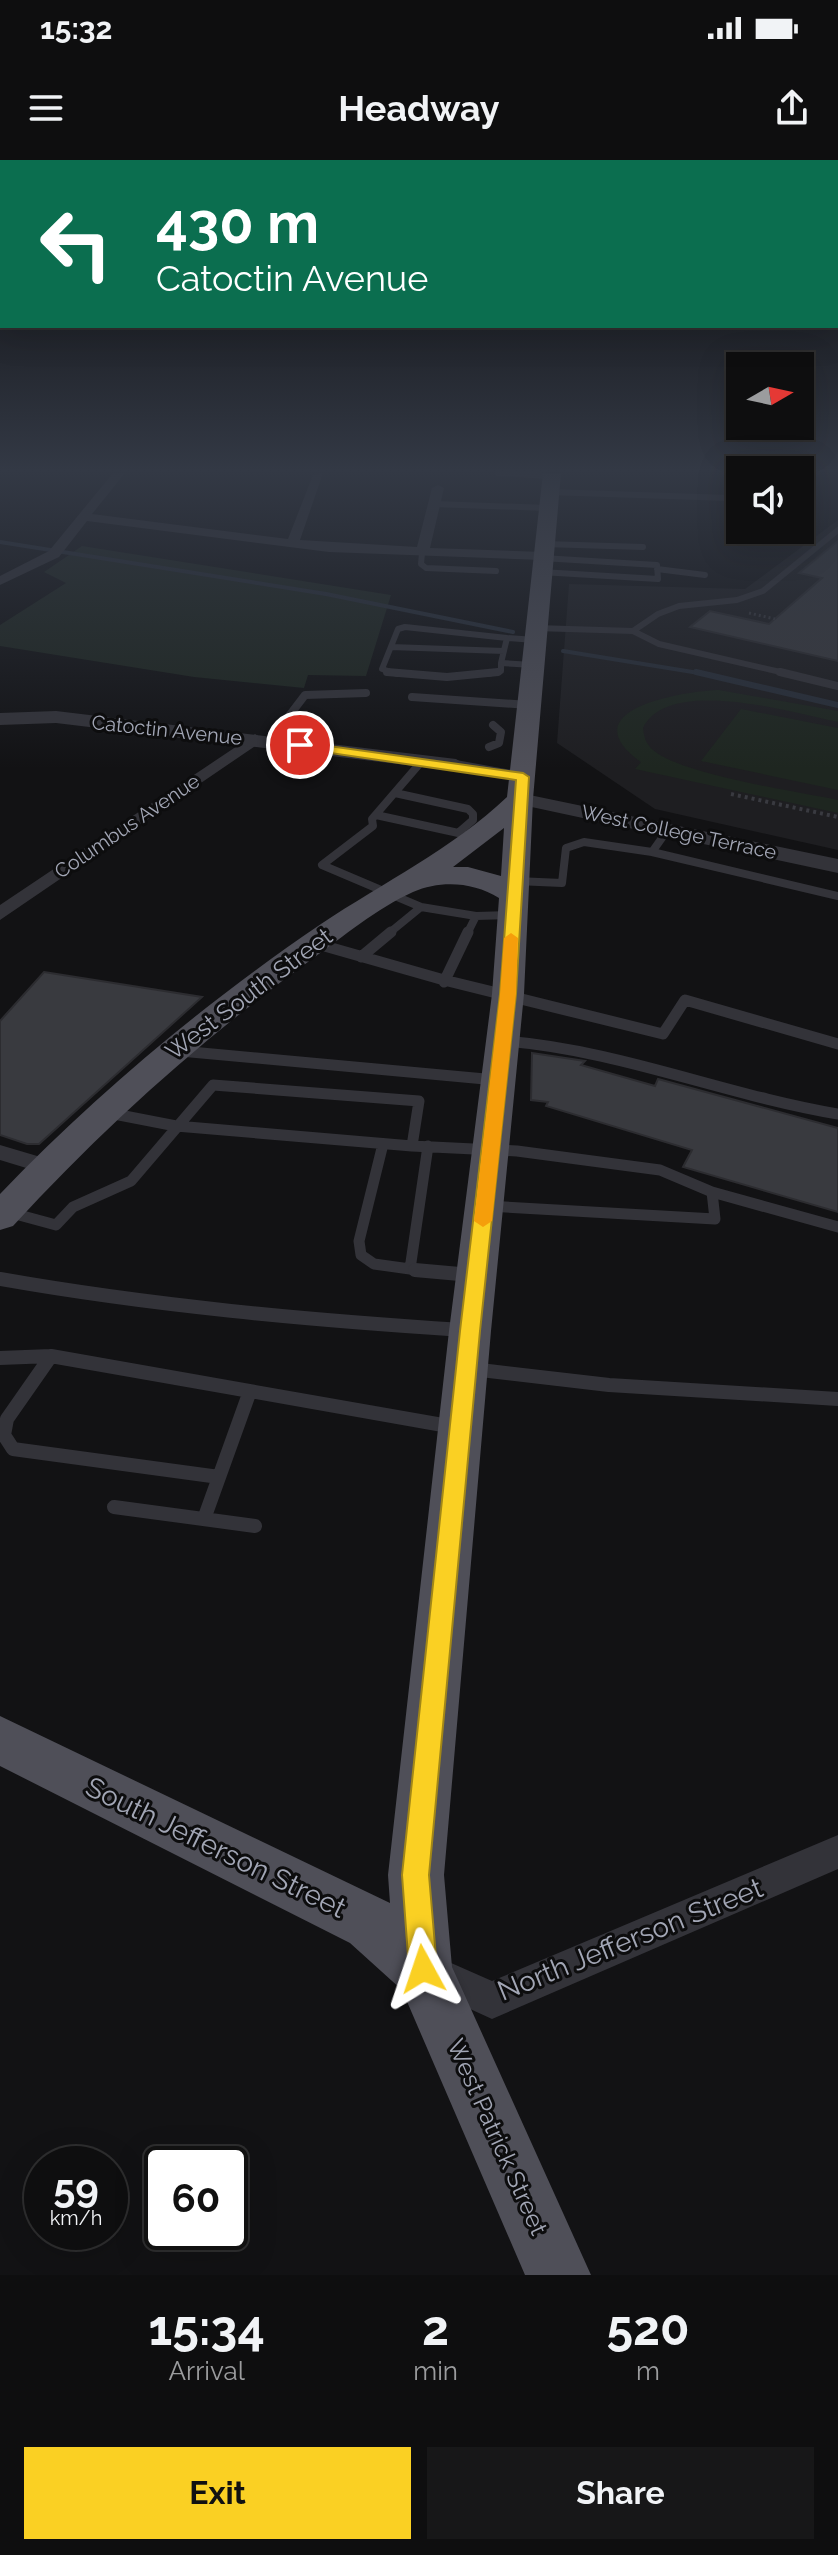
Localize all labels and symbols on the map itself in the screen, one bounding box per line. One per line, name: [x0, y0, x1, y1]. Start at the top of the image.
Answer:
north arrow: [726, 352, 814, 440]
street label: Catoctin Avenue: [90, 710, 244, 750]
pin: [266, 711, 334, 779]
street label: Columbus Avenue: [50, 768, 204, 883]
street label: West College Terrace: [579, 800, 779, 864]
street label: West South Street: [160, 921, 338, 1066]
street label: South Jefferson Street: [80, 1770, 352, 1925]
street label: North Jefferson Street: [493, 1871, 768, 2008]
position arrow: [381, 1927, 465, 2011]
street label: West Patrick Street: [441, 2034, 554, 2239]
speed limit sign: 60: [144, 2146, 248, 2250]

